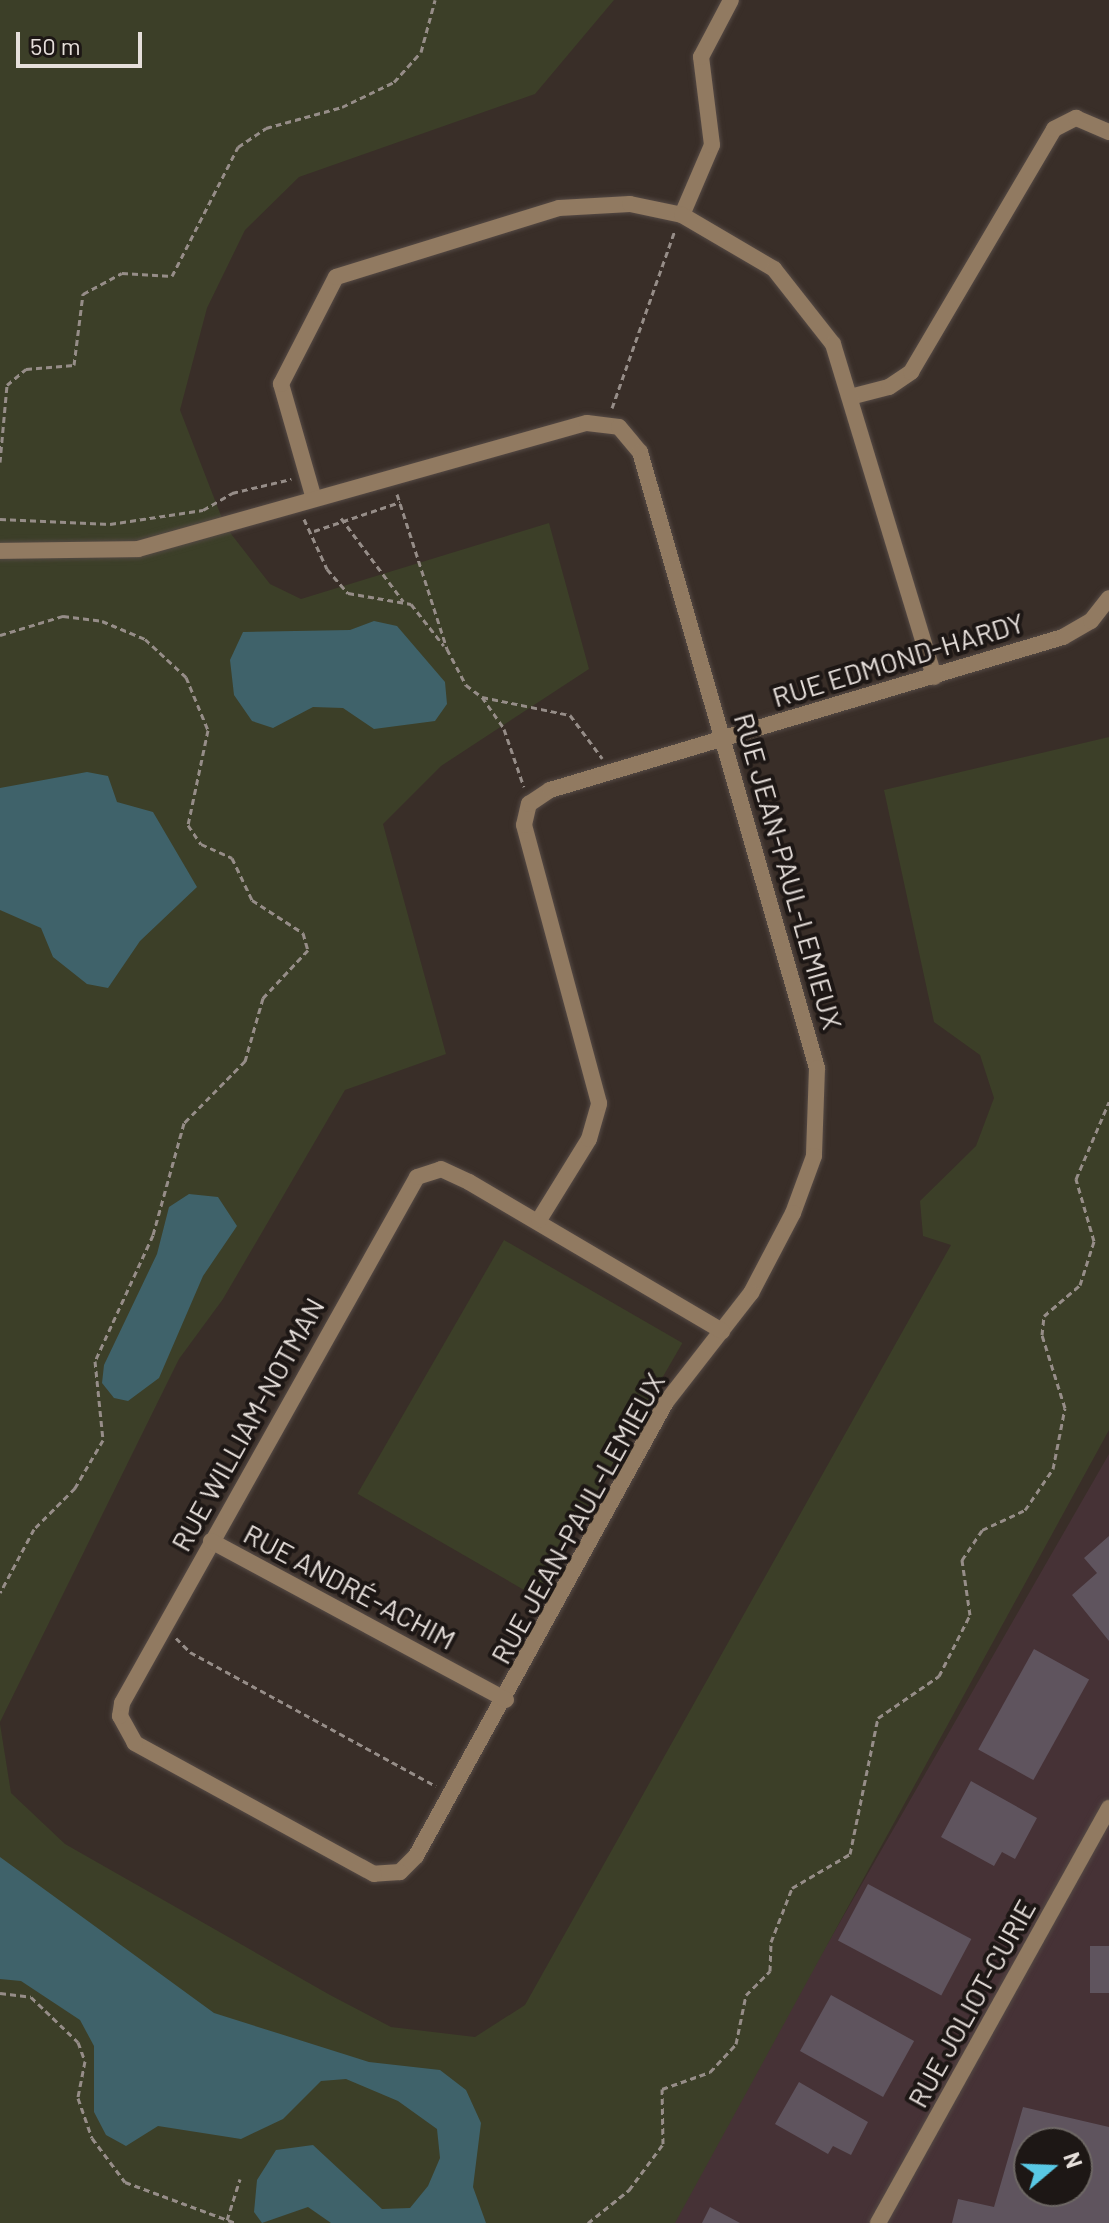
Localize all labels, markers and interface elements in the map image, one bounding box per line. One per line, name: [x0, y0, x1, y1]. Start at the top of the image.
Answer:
scale bar: [20, 16, 146, 66]
text: 50 m: [30, 31, 81, 60]
street label: RUE EDMOND-HARDY: [768, 605, 1028, 713]
street label: RUE JEAN-PAUL-LEMIEUX: [728, 709, 850, 1033]
street label: RUE WILLIAM-NOTMAN: [163, 1291, 331, 1557]
street label: RUE JEAN-PAUL-LEMIEUX: [483, 1367, 671, 1669]
street label: RUE ANDRÉ-ACHIM: [238, 1516, 462, 1656]
street label: RUE JOLIOT-CURIE: [900, 1893, 1042, 2113]
north arrow: [1013, 2127, 1093, 2207]
text: N: [1059, 2149, 1088, 2171]

